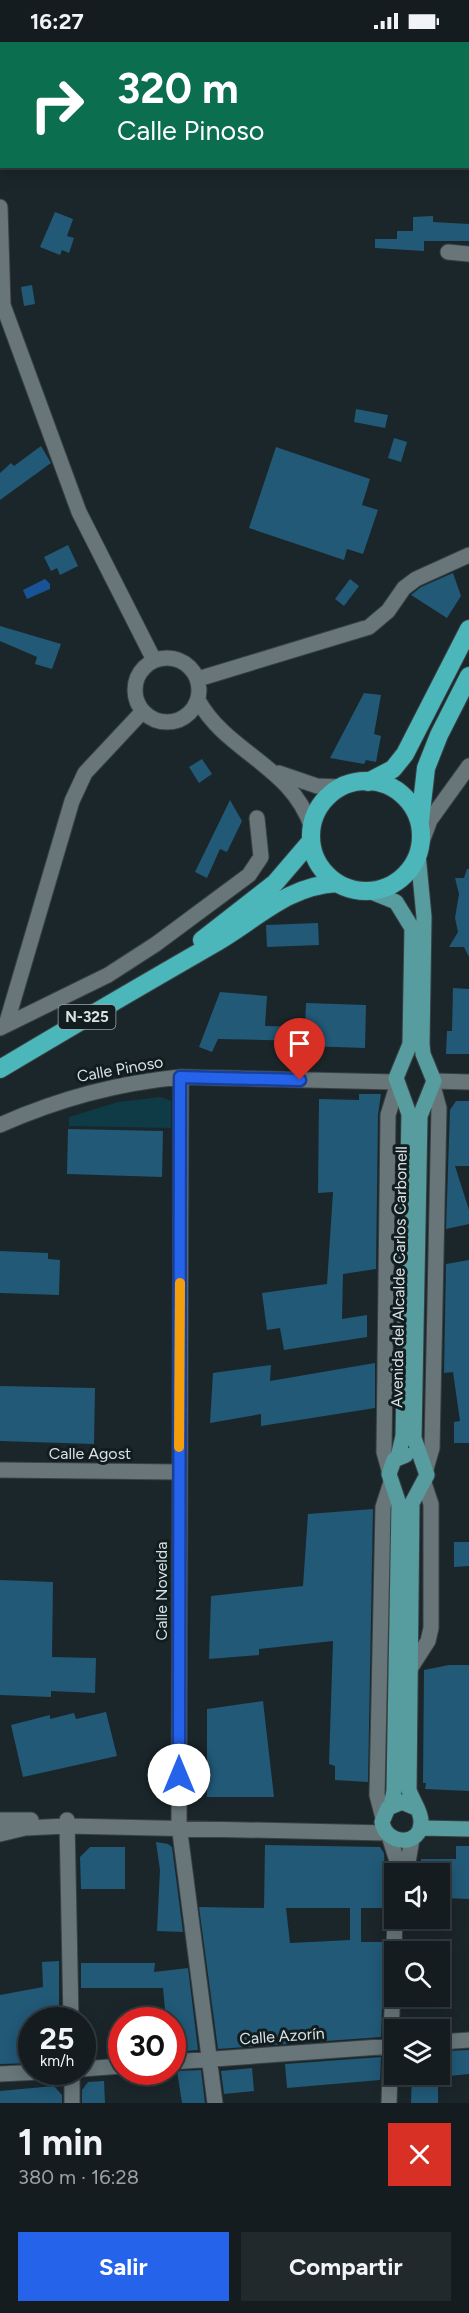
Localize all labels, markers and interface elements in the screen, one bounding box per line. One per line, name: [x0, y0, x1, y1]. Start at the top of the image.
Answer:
text: 16:27: [30, 8, 84, 35]
text: 320 m: [117, 63, 239, 114]
icon: right: [18, 66, 96, 144]
text: Calle Pinoso: [117, 114, 264, 147]
road number: N-325: [58, 1005, 116, 1029]
pin: [274, 1018, 325, 1080]
icon: arrive: [283, 1027, 316, 1060]
street label: Calle Pinoso: [75, 1052, 165, 1086]
street label: Avenida del Alcalde Carlos Carbonell: [387, 1146, 411, 1408]
street label: Calle Agost: [49, 1444, 131, 1463]
street label: Calle Novelda: [152, 1542, 171, 1640]
position arrow: [147, 1743, 211, 1807]
map controls: [384, 1863, 450, 2085]
button: sound: [384, 1863, 450, 1929]
button: search: [384, 1941, 450, 2007]
speed limit sign: 30: [108, 2007, 186, 2085]
button: layers: [384, 2019, 450, 2085]
text: 25: [40, 2020, 74, 2057]
street label: Calle Azorín: [239, 2024, 325, 2048]
text: km/h: [40, 2052, 74, 2070]
text: 1 min: [18, 2121, 103, 2164]
button: close: [388, 2123, 451, 2186]
text: 380 m · 16:28: [18, 2165, 139, 2189]
button: Salir: [18, 2232, 229, 2301]
button: Compartir: [241, 2232, 451, 2301]

